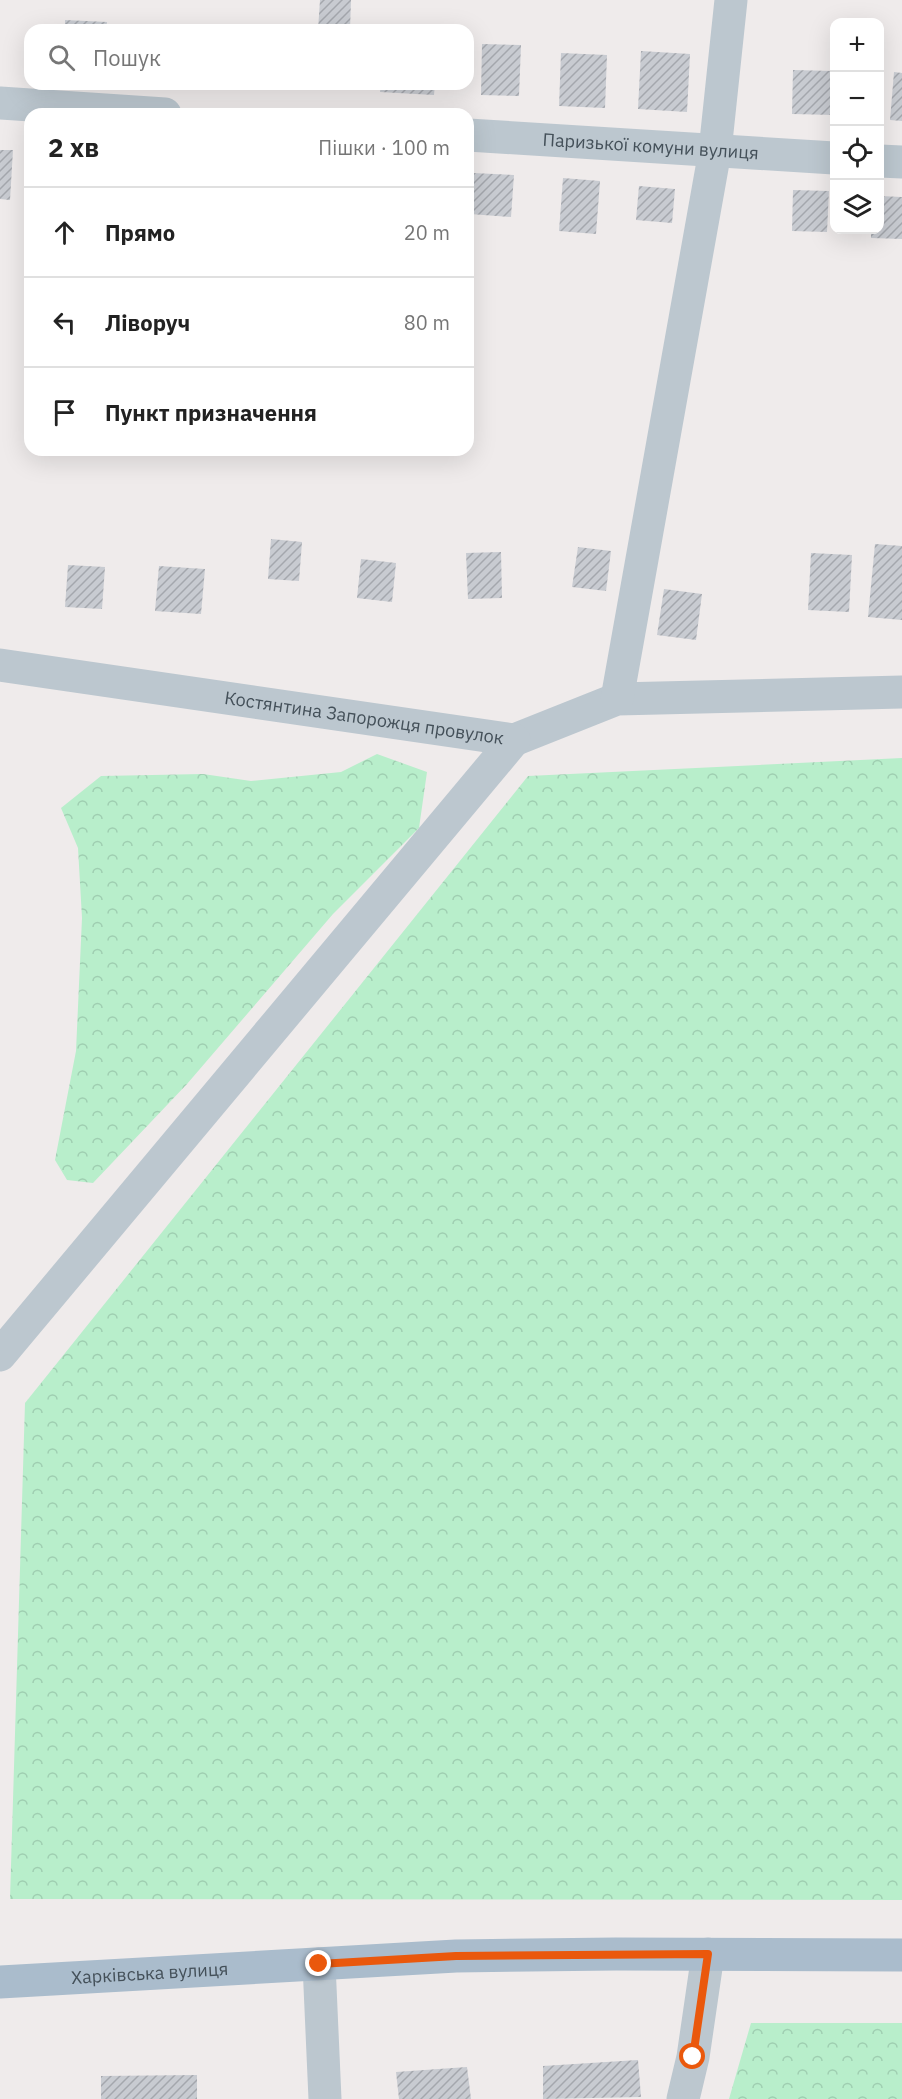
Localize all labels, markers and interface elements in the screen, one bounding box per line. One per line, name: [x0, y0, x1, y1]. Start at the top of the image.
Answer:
map controls: [830, 18, 884, 234]
button: +: [830, 18, 884, 72]
search box: [24, 24, 474, 90]
icon: search: [45, 41, 78, 74]
text: Пошук: [93, 43, 161, 72]
button: −: [830, 72, 884, 126]
button: locate: [830, 126, 884, 180]
street label: Паризької комуни вулиця: [542, 128, 759, 164]
text: 2 хв: [48, 130, 99, 164]
text: Пішки · 100 m: [318, 134, 450, 161]
button: layers: [830, 180, 884, 234]
icon: ahead: [48, 216, 81, 249]
text: Прямо: [105, 218, 175, 247]
text: 20 m: [404, 219, 450, 246]
icon: left: [48, 306, 81, 339]
text: Ліворуч: [105, 308, 190, 337]
text: 80 m: [404, 309, 450, 336]
icon: arrive: [48, 396, 81, 429]
text: Пункт призначення: [105, 398, 317, 427]
street label: Костянтина Запорожця провулок: [223, 686, 506, 749]
route end: [305, 1950, 331, 1976]
street label: Харківська вулиця: [71, 1957, 229, 1989]
route start: [679, 2043, 705, 2069]

